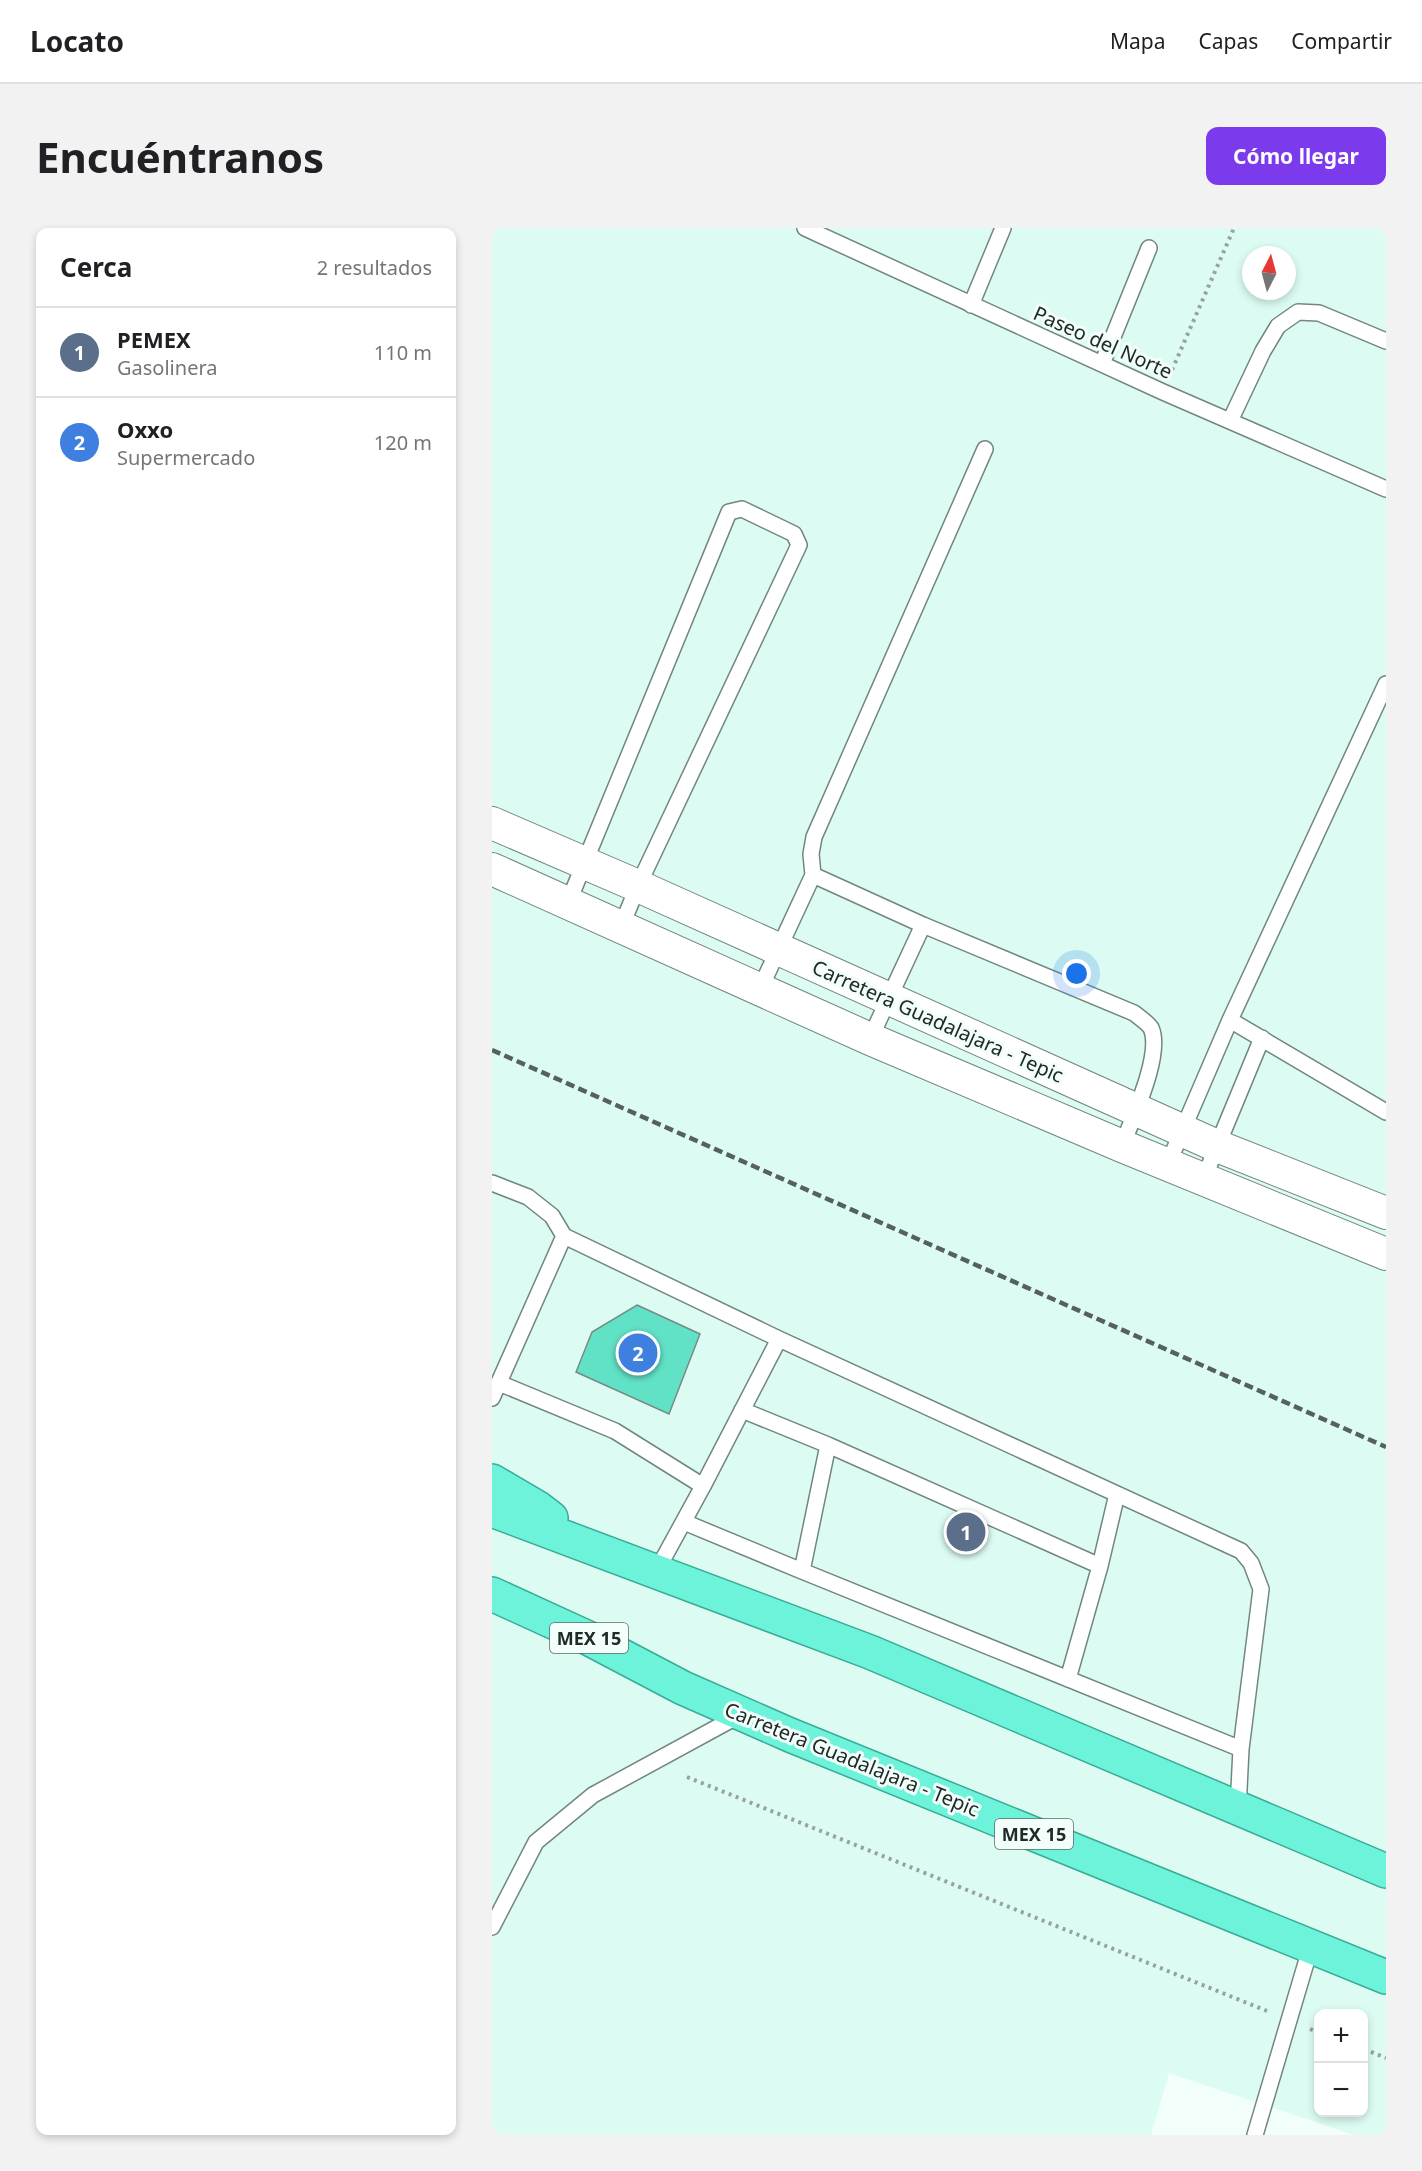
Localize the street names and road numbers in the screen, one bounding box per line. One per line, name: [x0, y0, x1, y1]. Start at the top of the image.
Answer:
street label: Paseo del Norte: [1029, 299, 1177, 385]
street label: Carretera Guadalajara - Tepic: [808, 953, 1068, 1089]
road number: MEX 15: [550, 1623, 628, 1653]
street label: Carretera Guadalajara - Tepic: [721, 1695, 983, 1823]
road number: MEX 15: [995, 1819, 1073, 1849]

